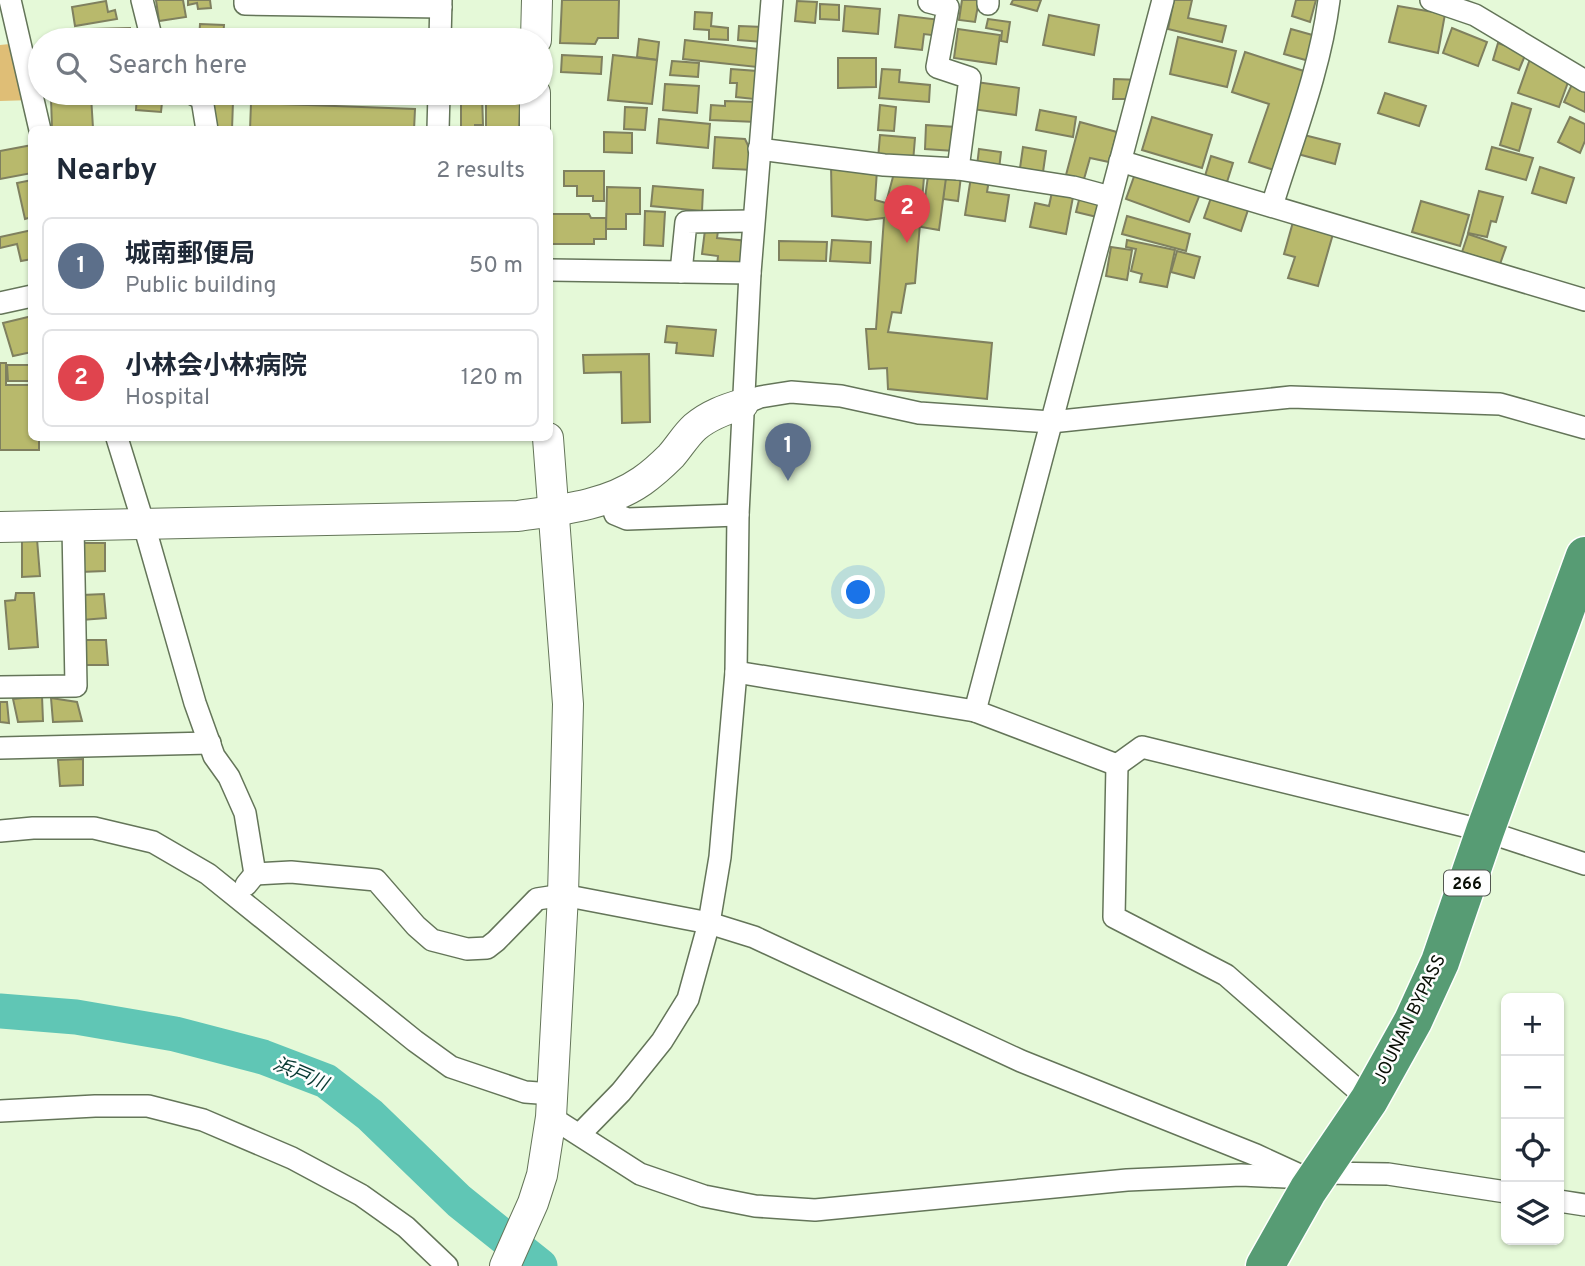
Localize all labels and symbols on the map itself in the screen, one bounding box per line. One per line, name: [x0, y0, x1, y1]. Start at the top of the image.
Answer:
pin: 2: [884, 185, 930, 243]
pin: 1: [765, 423, 811, 481]
your location: [841, 575, 875, 609]
road number: 266: [1444, 870, 1490, 896]
street label: JOUNAN BYPASS: [1369, 951, 1452, 1088]
water label: 浜戸川: [269, 1053, 333, 1098]

